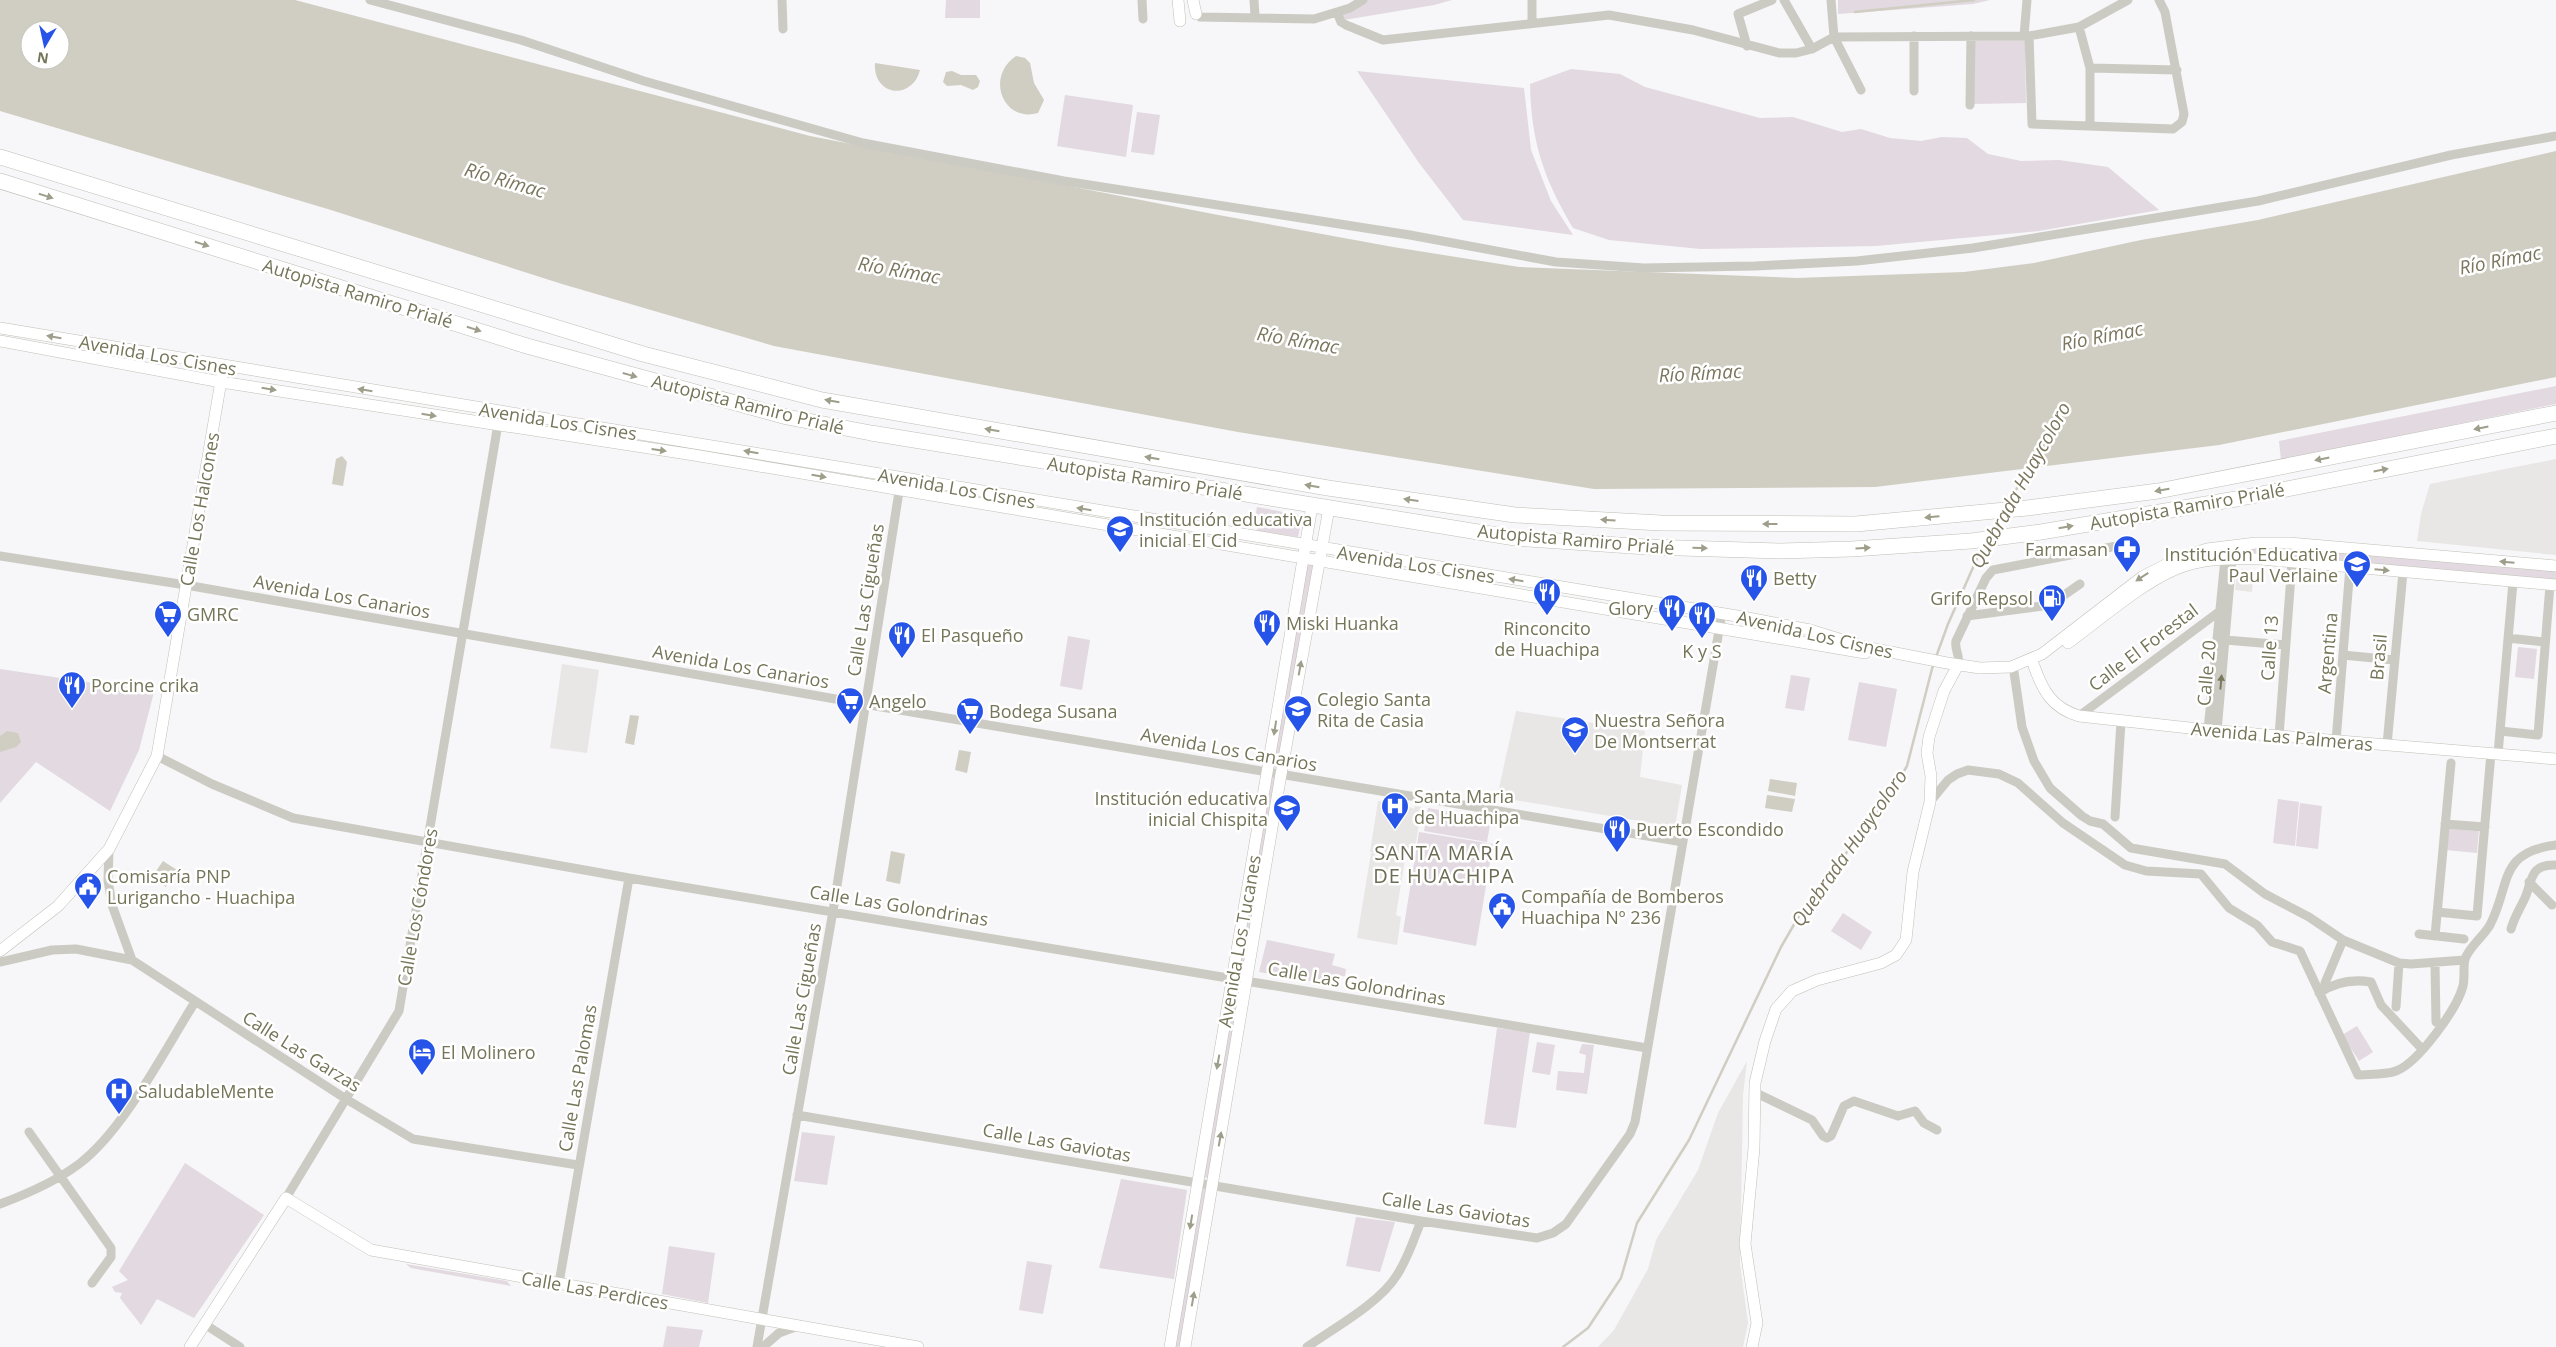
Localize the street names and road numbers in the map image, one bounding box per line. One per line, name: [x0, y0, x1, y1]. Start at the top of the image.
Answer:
street label: Autopista Ramiro Prialé: [260, 253, 456, 333]
street label: Avenida Los Cisnes: [77, 329, 239, 381]
street label: Autopista Ramiro Prialé: [649, 368, 847, 440]
street label: Avenida Los Cisnes: [477, 397, 639, 445]
street label: Calle Los Halcones: [174, 430, 224, 588]
street label: Autopista Ramiro Prialé: [1046, 451, 1244, 505]
street label: Avenida Los Cisnes: [876, 462, 1038, 514]
street label: Autopista Ramiro Prialé: [2088, 477, 2286, 535]
street label: Autopista Ramiro Prialé: [1477, 518, 1675, 560]
street label: Calle Las Cigueñas: [841, 522, 889, 678]
street label: Avenida Los Cisnes: [1335, 540, 1497, 588]
street label: Avenida Los Canarios: [252, 569, 432, 623]
street label: Calle El Forestal: [2083, 598, 2203, 696]
street label: Avenida Los Cisnes: [1735, 604, 1895, 664]
street label: Argentina: [2311, 611, 2343, 695]
street label: Calle 13: [2255, 614, 2283, 682]
street label: Brasil: [2364, 633, 2392, 681]
street label: Avenida Los Canarios: [651, 639, 831, 693]
street label: Calle 20: [2191, 639, 2221, 707]
street label: Avenida Las Palmeras: [2190, 716, 2374, 756]
street label: Avenida Los Canarios: [1139, 722, 1319, 776]
street label: Calle Los Cóndores: [391, 826, 443, 988]
street label: Avenida Los Tucanes: [1212, 853, 1266, 1029]
street label: Calle Las Golondrinas: [808, 879, 990, 931]
street label: Calle Las Cigueñas: [776, 921, 826, 1077]
street label: Calle Las Golondrinas: [1266, 955, 1448, 1011]
street label: Calle Las Palomas: [552, 1002, 602, 1154]
street label: Calle Las Garzas: [238, 1005, 366, 1097]
street label: Calle Las Gaviotas: [981, 1117, 1133, 1167]
street label: Calle Las Gaviotas: [1380, 1185, 1532, 1233]
street label: Calle Las Perdices: [520, 1265, 670, 1315]

